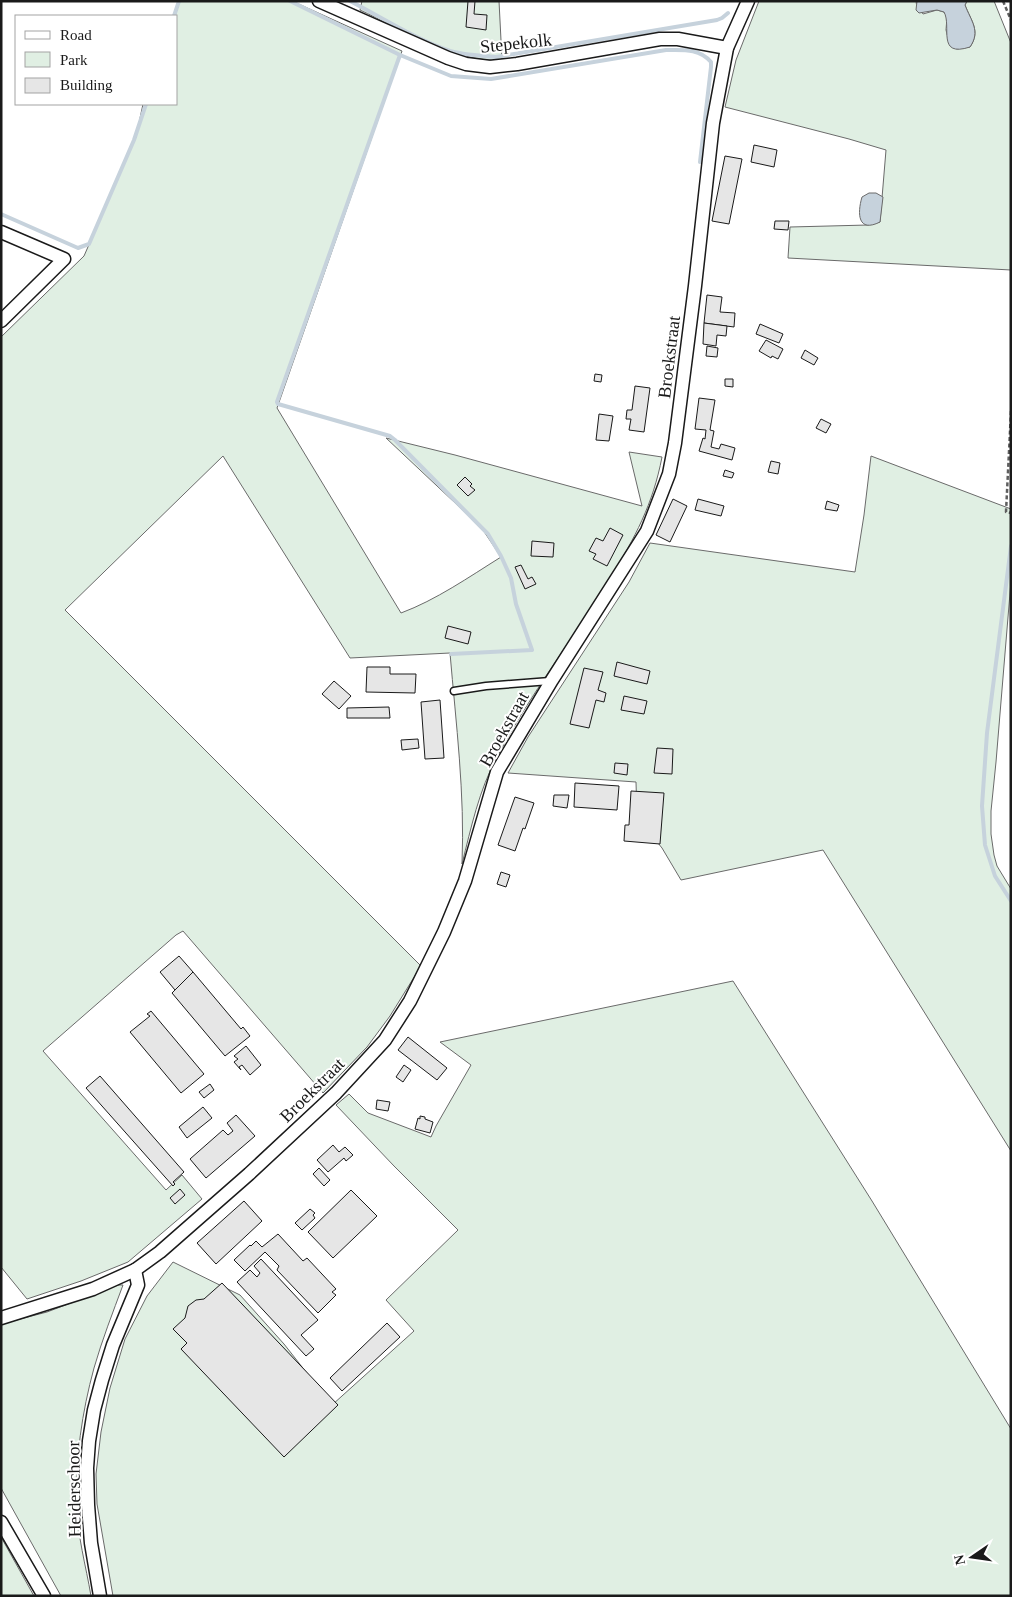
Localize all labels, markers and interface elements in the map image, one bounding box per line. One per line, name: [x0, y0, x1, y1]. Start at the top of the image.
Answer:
legend: [15, 15, 178, 105]
text: Road: [60, 27, 92, 43]
street label: Stepekolk: [479, 29, 553, 57]
text: Park: [60, 52, 88, 68]
text: Building: [60, 77, 113, 93]
street label: Broekstraat: [654, 315, 684, 399]
street label: Broekstraat: [475, 688, 533, 770]
street label: Broekstraat: [276, 1054, 348, 1126]
street label: Heiderschoor: [63, 1440, 85, 1538]
north arrow: [947, 1532, 997, 1582]
text: N: [951, 1553, 968, 1566]

